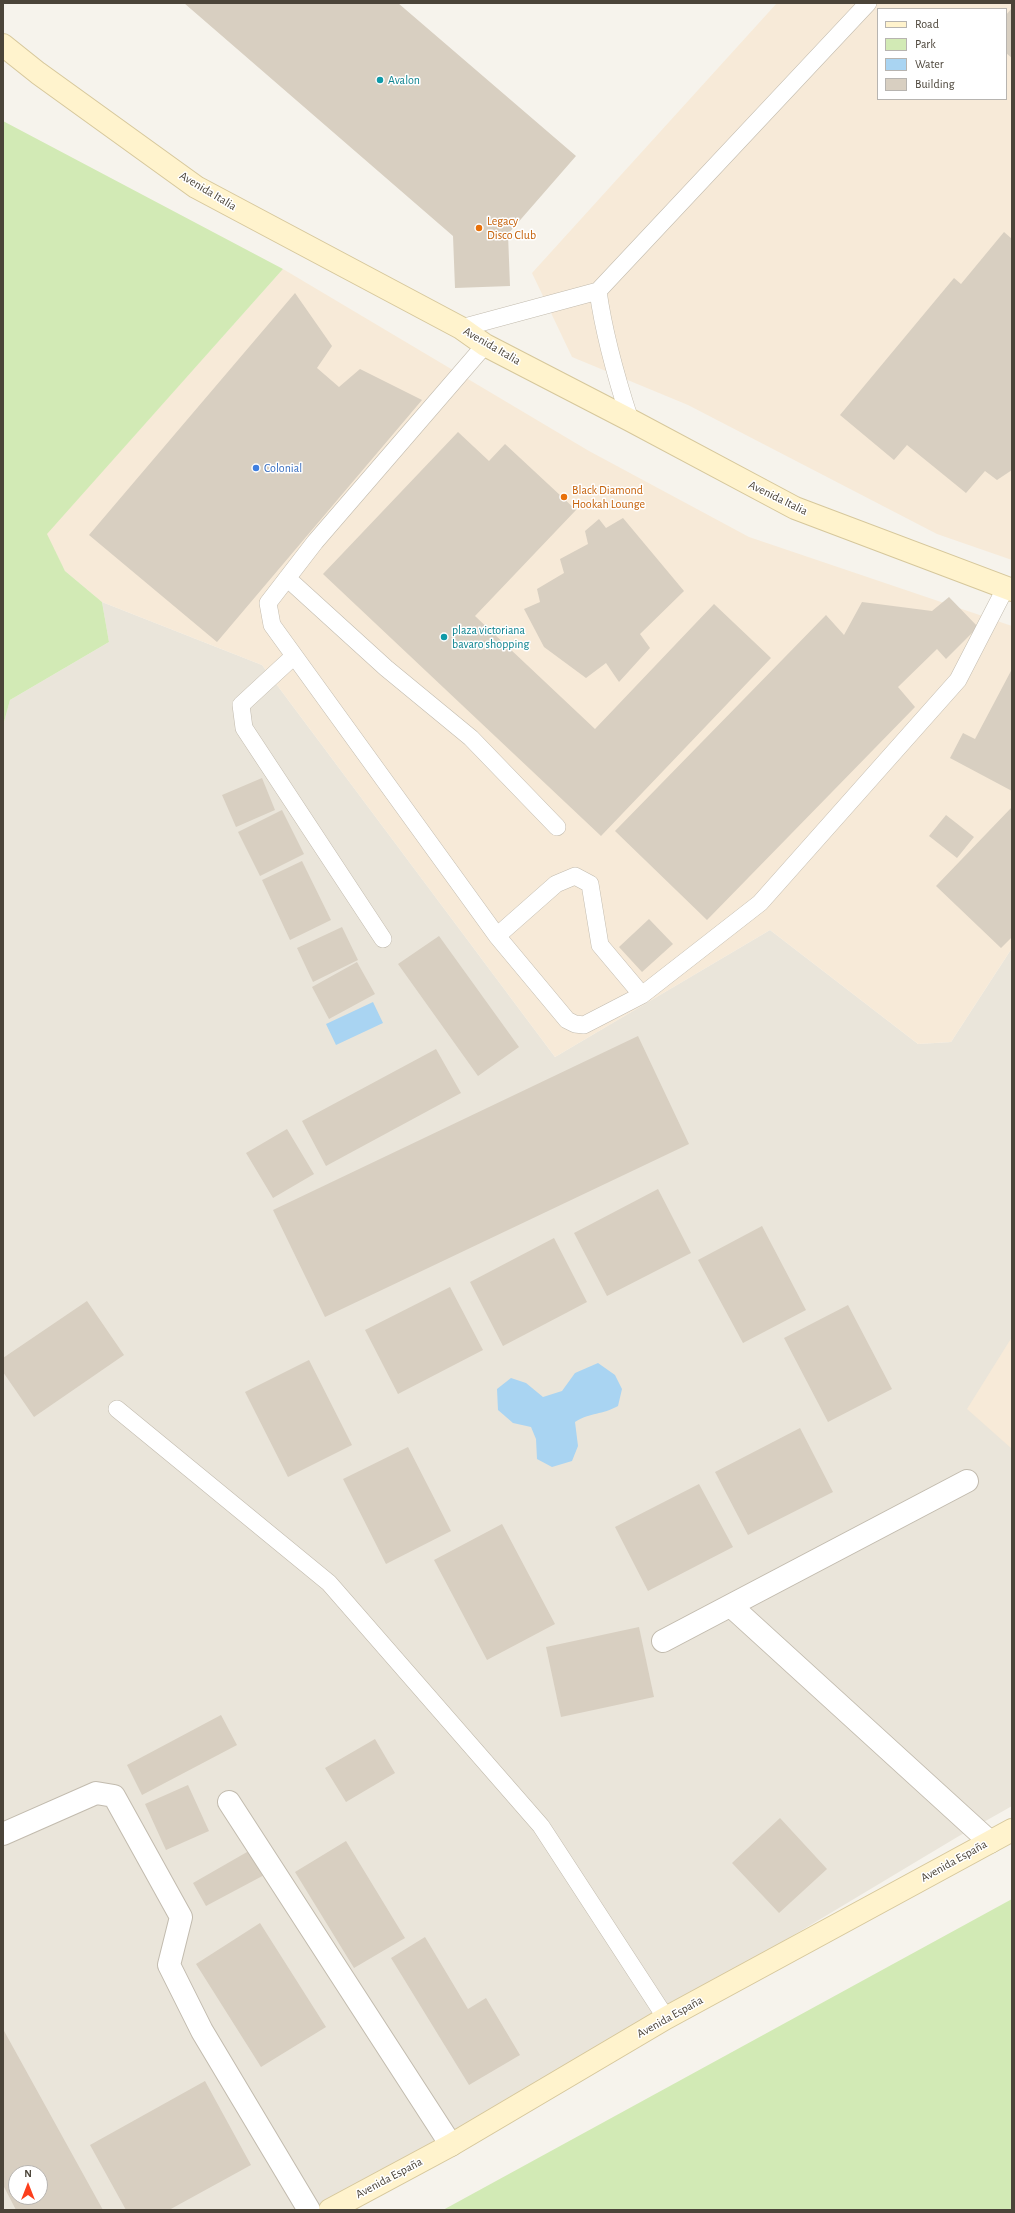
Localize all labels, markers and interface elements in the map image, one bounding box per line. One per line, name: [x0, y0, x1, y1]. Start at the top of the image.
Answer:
legend: [877, 8, 1007, 100]
text: Road: [915, 18, 939, 30]
text: Park: [915, 38, 936, 50]
text: Water: [915, 58, 944, 70]
place label: Avalon: [388, 73, 420, 87]
marker: Avalon: [375, 75, 385, 85]
text: Building: [915, 78, 955, 90]
street label: Avenida Italia: [177, 168, 239, 214]
place label: Legacy Disco Club: [487, 214, 536, 242]
marker: Legacy Disco Club: [474, 223, 484, 233]
street label: Avenida Italia: [461, 324, 523, 368]
place label: Colonial: [264, 461, 302, 475]
marker: Colonial: [251, 463, 261, 473]
street label: Avenida Italia: [746, 478, 810, 518]
place label: Black Diamond Hookah Lounge: [572, 483, 645, 511]
marker: Black Diamond Hookah Lounge: [559, 492, 569, 502]
place label: plaza victoriana bavaro shopping: [452, 623, 529, 651]
marker: plaza victoriana bavaro shopping: [439, 632, 449, 642]
street label: Avenida España: [918, 1837, 990, 1885]
street label: Avenida España: [634, 1993, 706, 2041]
street label: Avenida España: [353, 2154, 425, 2202]
north arrow: [8, 2165, 48, 2205]
text: N: [24, 2168, 32, 2179]

